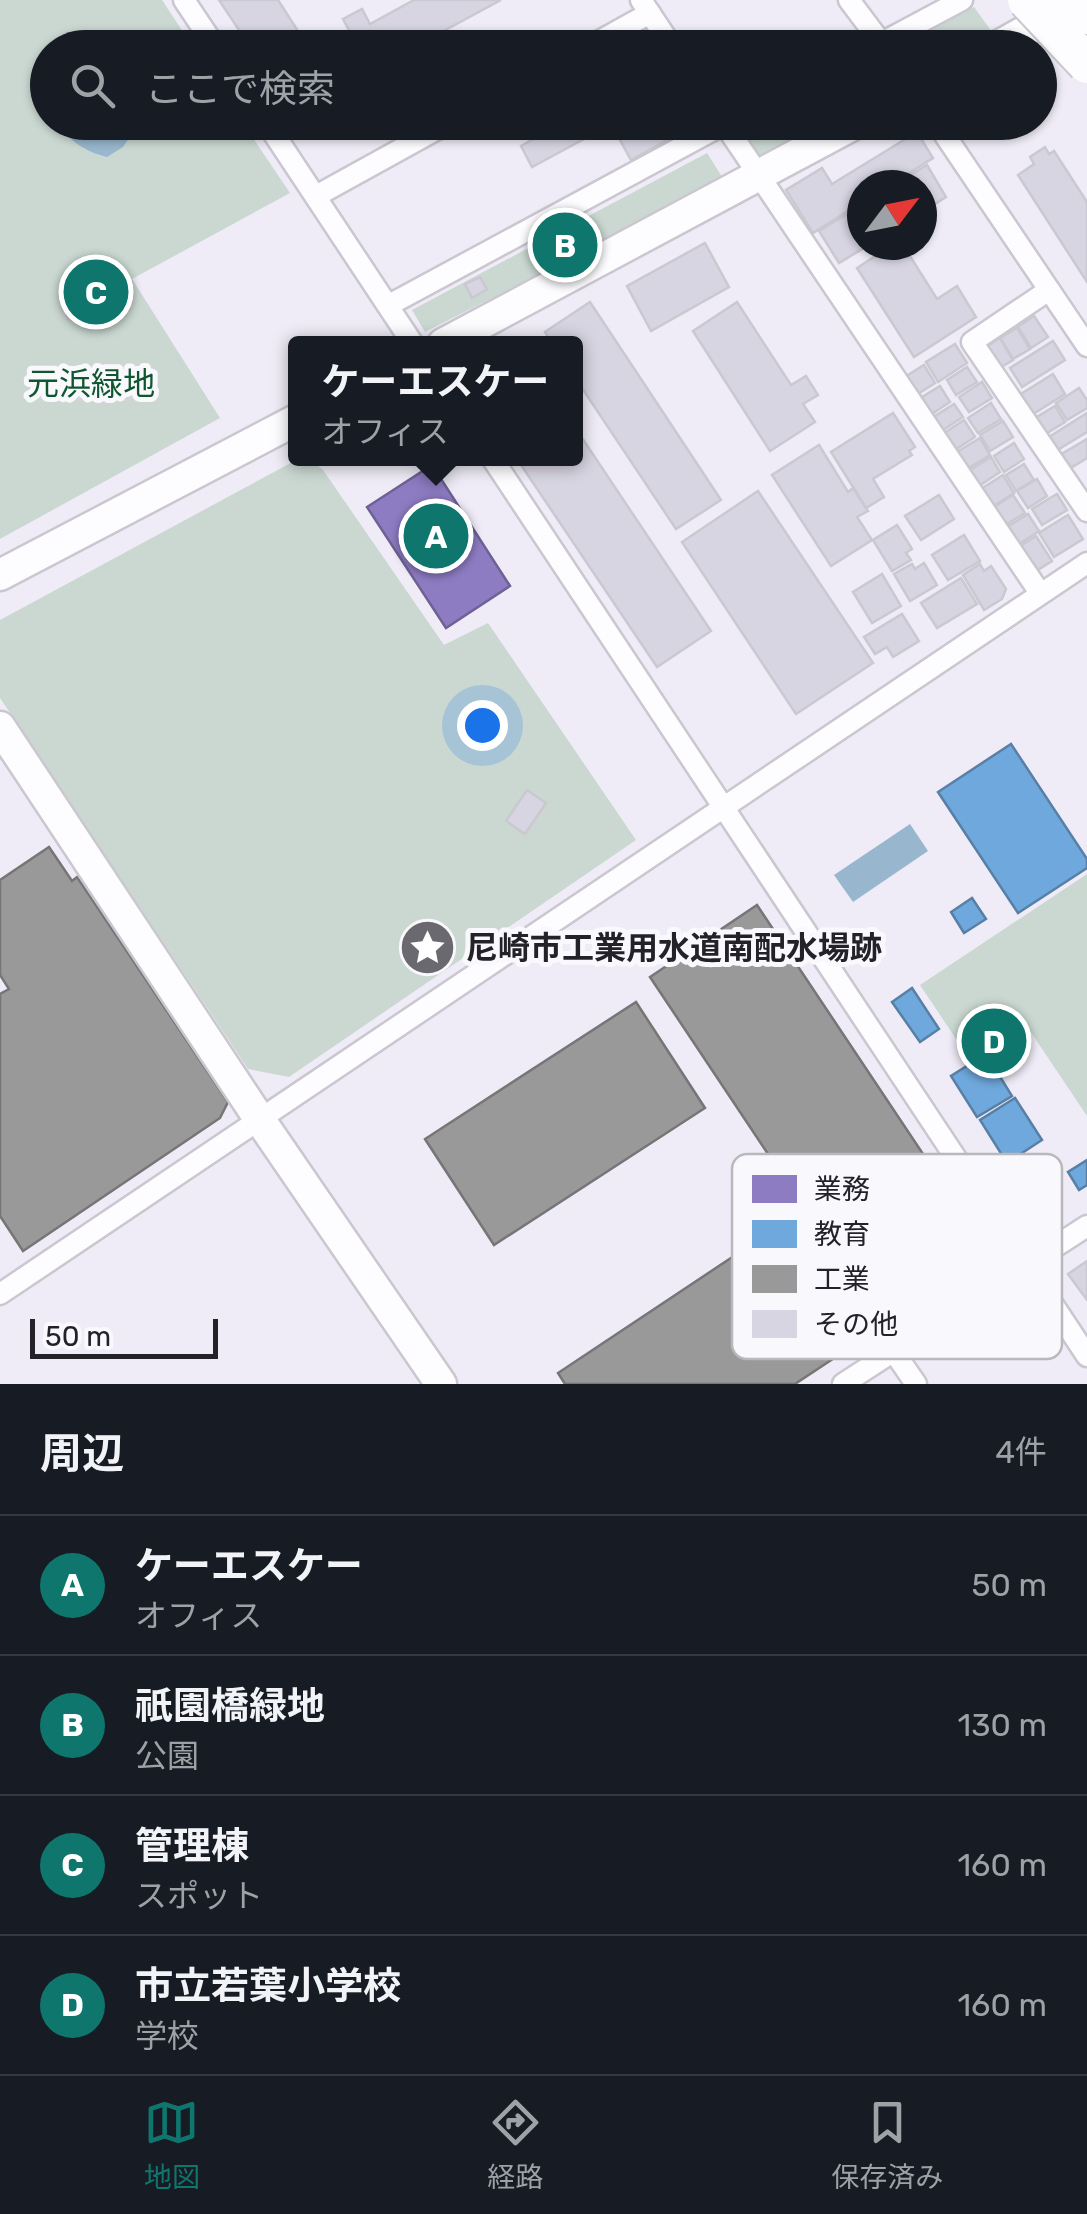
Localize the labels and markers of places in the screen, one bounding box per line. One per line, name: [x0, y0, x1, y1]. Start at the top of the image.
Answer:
pin: B: [532, 208, 598, 282]
pin: C: [64, 254, 128, 330]
pin: A: [404, 498, 468, 574]
place icon: 尼崎市工業用水道南配水場跡: [397, 918, 457, 978]
place label: 尼崎市工業用水道南配水場跡: [466, 929, 882, 967]
pin: D: [962, 1004, 1026, 1078]

